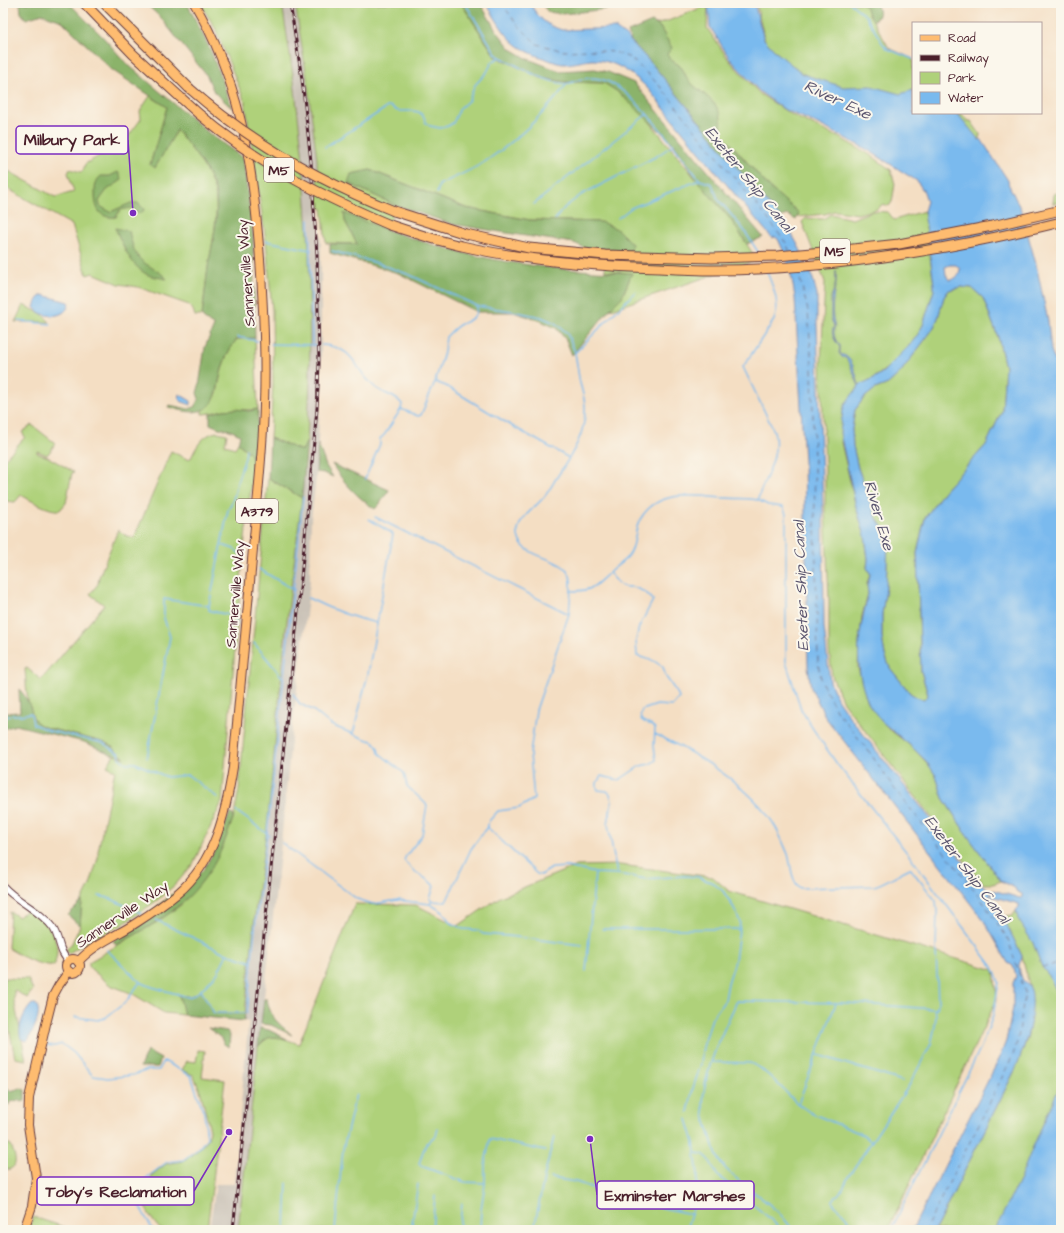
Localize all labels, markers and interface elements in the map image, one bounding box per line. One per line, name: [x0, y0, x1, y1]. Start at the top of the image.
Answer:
legend: [912, 22, 1042, 114]
text: Road: [948, 30, 976, 47]
text: Railway: [948, 50, 989, 68]
text: Park: [948, 70, 976, 87]
water label: River Exe: [800, 75, 876, 126]
text: Water: [948, 90, 984, 107]
water label: Exeter Ship Canal: [700, 122, 800, 239]
callout: Milbury Park: [16, 126, 128, 154]
text: Milbury Park: [24, 129, 120, 152]
road number: M5: [264, 158, 294, 182]
street label: Sannerville Way: [232, 219, 262, 327]
road number: M5: [820, 239, 850, 263]
water label: River Exe: [859, 478, 900, 554]
road number: A379: [236, 499, 278, 523]
water label: Exeter Ship Canal: [788, 518, 814, 651]
street label: Sannerville Way: [220, 540, 252, 649]
water label: Exeter Ship Canal: [919, 811, 1017, 930]
street label: Sannerville Way: [72, 876, 173, 954]
callout: Toby's Reclamation: [37, 1177, 194, 1205]
text: Toby's Reclamation: [44, 1181, 187, 1204]
callout: Exminster Marshes: [597, 1181, 754, 1209]
text: Exminster Marshes: [604, 1185, 746, 1207]

